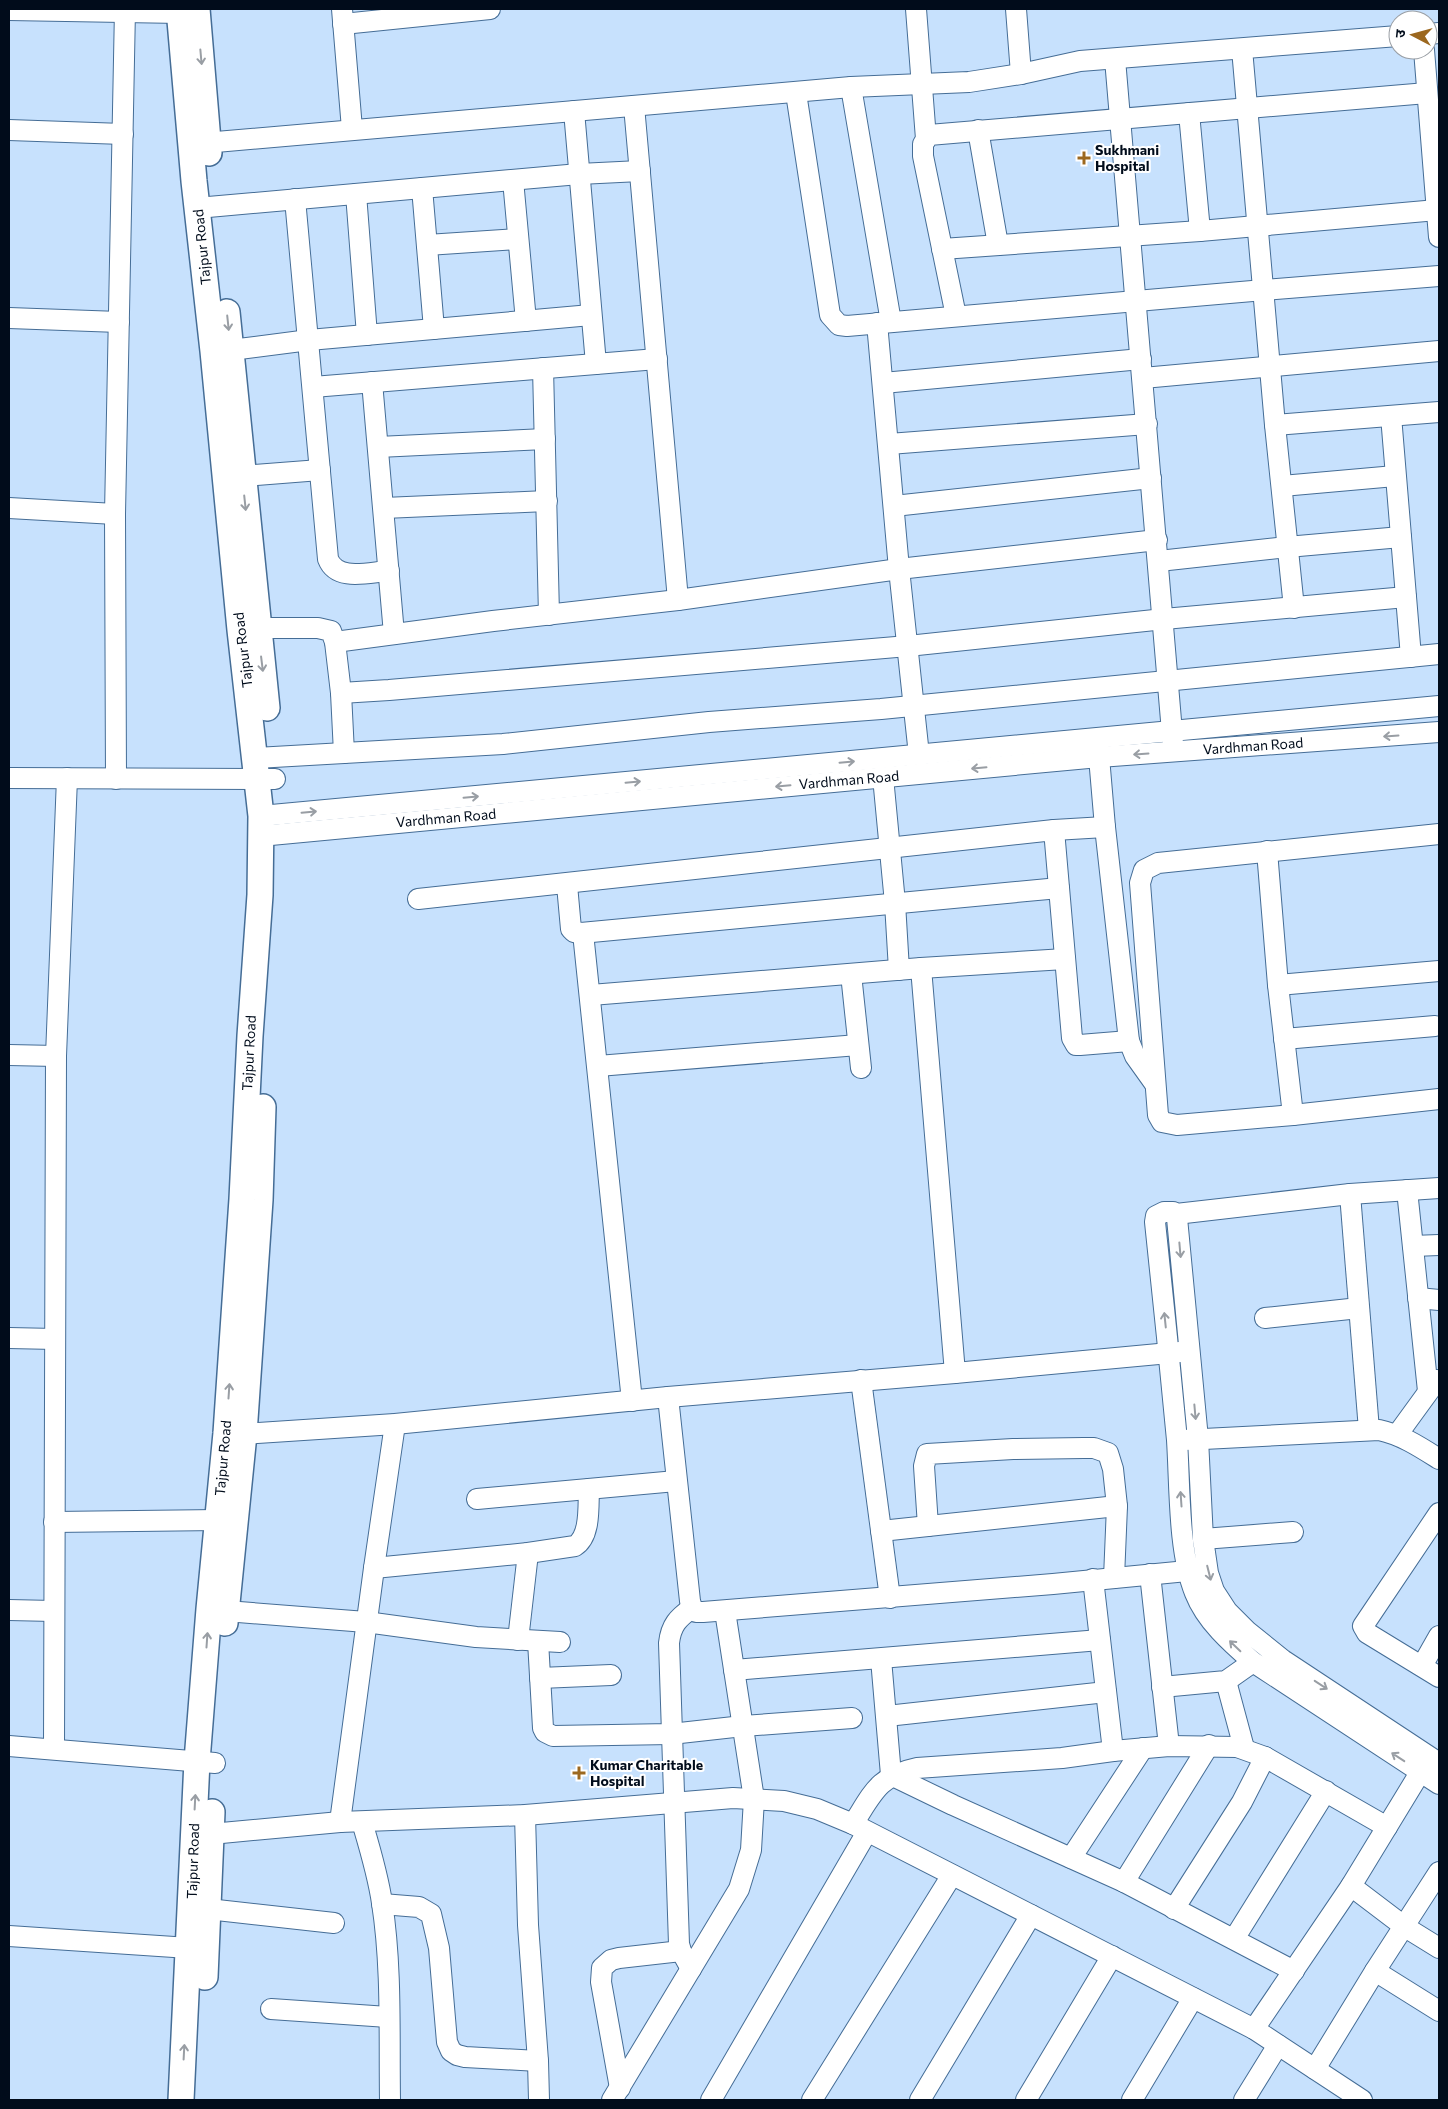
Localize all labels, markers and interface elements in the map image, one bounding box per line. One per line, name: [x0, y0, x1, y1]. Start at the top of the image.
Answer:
north arrow: [1388, 10, 1438, 60]
text: उ: [1391, 28, 1409, 39]
one-way arrow: [197, 49, 206, 65]
place label: Sukhmani Hospital: [1095, 141, 1159, 174]
marker: Sukhmani Hospital: [1077, 151, 1091, 165]
street label: Tajpur Road: [189, 209, 214, 286]
one-way arrow: [223, 315, 233, 331]
one-way arrow: [241, 494, 250, 510]
street label: Tajpur Road: [229, 611, 256, 689]
one-way arrow: [257, 656, 267, 672]
one-way arrow: [1383, 731, 1399, 740]
street label: Vardhman Road: [1202, 734, 1304, 757]
one-way arrow: [1134, 750, 1150, 759]
one-way arrow: [839, 757, 855, 767]
one-way arrow: [972, 763, 988, 773]
street label: Vardhman Road: [798, 767, 900, 792]
one-way arrow: [625, 777, 641, 787]
one-way arrow: [775, 782, 791, 791]
one-way arrow: [463, 792, 479, 802]
street label: Vardhman Road: [395, 805, 497, 830]
one-way arrow: [301, 807, 317, 817]
street label: Tajpur Road: [238, 1015, 259, 1091]
one-way arrow: [1175, 1242, 1185, 1258]
one-way arrow: [1160, 1312, 1170, 1328]
one-way arrow: [224, 1383, 233, 1399]
one-way arrow: [1190, 1404, 1200, 1420]
street label: Tajpur Road: [211, 1419, 234, 1496]
one-way arrow: [1176, 1492, 1185, 1508]
one-way arrow: [1205, 1565, 1214, 1581]
one-way arrow: [202, 1632, 211, 1648]
one-way arrow: [1229, 1640, 1241, 1652]
one-way arrow: [1314, 1681, 1328, 1691]
one-way arrow: [1392, 1752, 1406, 1762]
place label: Kumar Charitable Hospital: [590, 1756, 703, 1789]
marker: Kumar Charitable Hospital: [572, 1766, 586, 1780]
one-way arrow: [191, 1794, 200, 1810]
street label: Tajpur Road: [183, 1823, 202, 1899]
one-way arrow: [179, 2044, 188, 2060]

